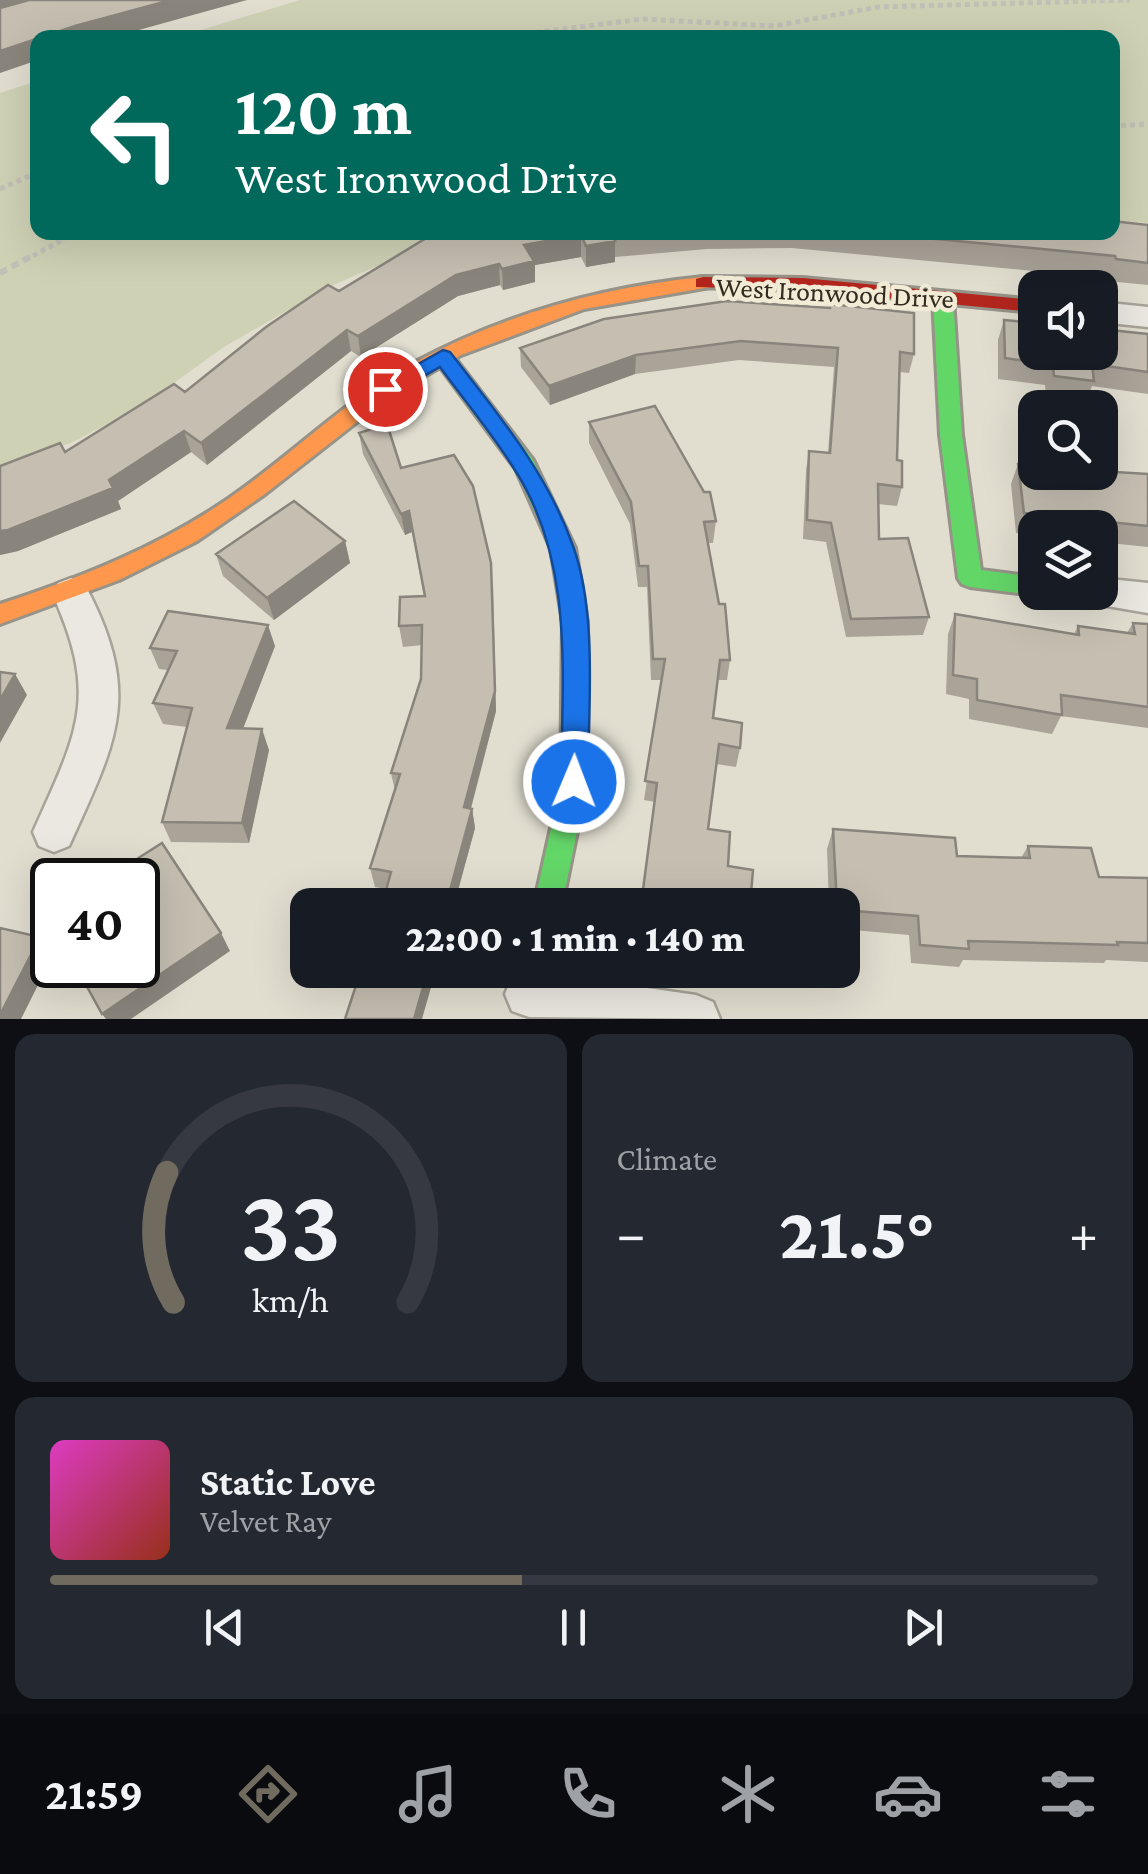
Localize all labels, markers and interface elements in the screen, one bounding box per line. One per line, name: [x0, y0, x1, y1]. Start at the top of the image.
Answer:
icon: left: [70, 70, 200, 200]
text: 120 m: [235, 71, 412, 149]
text: West Ironwood Drive: [235, 153, 618, 203]
map controls: [1018, 270, 1118, 610]
button: sound: [1018, 270, 1118, 370]
street label: West Ironwood Drive: [715, 271, 955, 314]
pin: [343, 347, 428, 432]
icon: arrive: [358, 362, 413, 417]
button: search: [1018, 390, 1118, 490]
button: layers: [1018, 510, 1118, 610]
position arrow: [522, 730, 626, 834]
speed limit sign: 40: [30, 858, 160, 988]
text: 22:00 · 1 min · 140 m: [405, 917, 745, 959]
text: Climate: [617, 1141, 717, 1177]
text: 33: [240, 1167, 341, 1282]
text: 21.5°: [779, 1191, 935, 1274]
text: −: [617, 1203, 646, 1264]
text: +: [1069, 1203, 1098, 1264]
text: km/h: [252, 1280, 329, 1320]
text: Static Love: [200, 1461, 376, 1503]
text: Velvet Ray: [200, 1503, 331, 1539]
icon: previous: [197, 1600, 252, 1655]
icon: pause: [546, 1600, 601, 1655]
icon: next: [896, 1600, 951, 1655]
icon: directions: [233, 1759, 303, 1829]
icon: music: [393, 1759, 463, 1829]
icon: phone: [553, 1759, 623, 1829]
icon: climate: [713, 1759, 783, 1829]
icon: car: [873, 1759, 943, 1829]
icon: filters: [1033, 1759, 1103, 1829]
text: 21:59: [45, 1769, 143, 1819]

